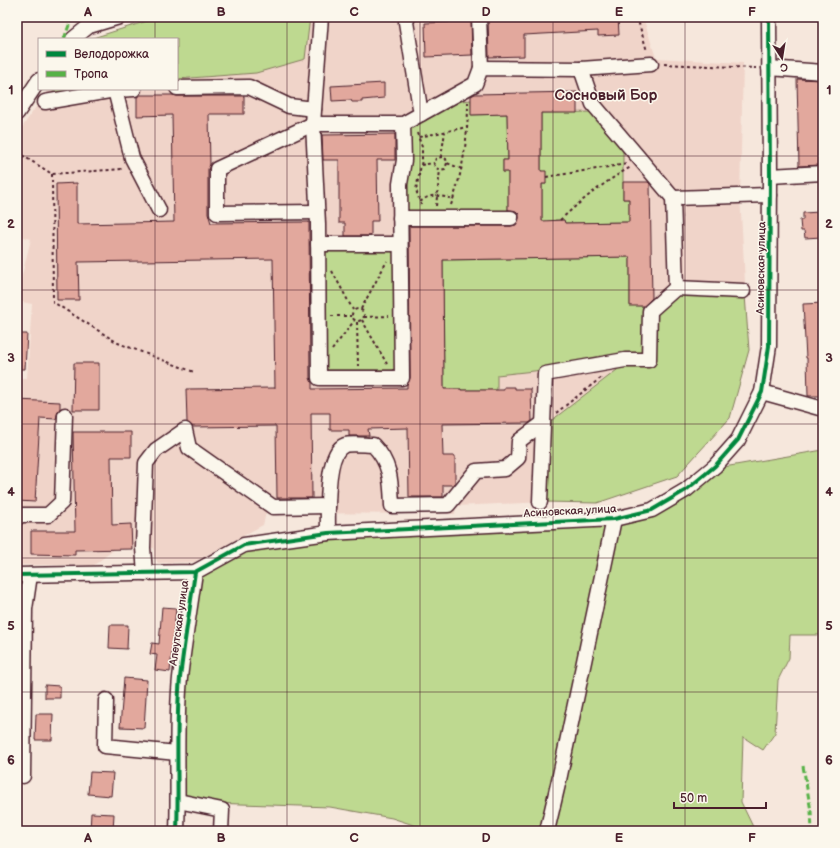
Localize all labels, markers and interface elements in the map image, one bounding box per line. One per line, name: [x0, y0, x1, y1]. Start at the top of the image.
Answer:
text: A: [83, 4, 92, 20]
text: B: [216, 4, 226, 20]
text: C: [349, 4, 359, 20]
text: D: [481, 4, 491, 20]
text: E: [615, 4, 624, 20]
text: F: [748, 4, 756, 20]
legend: [38, 38, 178, 90]
north arrow: [762, 38, 802, 78]
text: Велодорожка: [74, 47, 149, 62]
text: С: [779, 60, 789, 75]
text: Тропа: [74, 67, 108, 82]
text: 1: [8, 82, 14, 98]
text: 1: [826, 82, 832, 98]
district label: Сосновый Бор: [555, 86, 658, 105]
text: 2: [7, 216, 15, 232]
text: 2: [825, 216, 833, 232]
street label: Асиновская улица: [754, 221, 768, 316]
text: 3: [7, 350, 15, 366]
text: 3: [825, 350, 833, 366]
text: 4: [7, 484, 15, 500]
text: 4: [825, 484, 833, 500]
street label: Асиновская улица: [522, 502, 617, 520]
street label: Алеутская улица: [166, 579, 191, 668]
text: 5: [7, 618, 15, 634]
text: 5: [825, 618, 833, 634]
text: 6: [7, 752, 15, 768]
text: 6: [825, 752, 833, 768]
scale bar: [674, 784, 766, 810]
text: 50 m: [680, 791, 707, 806]
text: A: [83, 830, 92, 846]
text: B: [216, 830, 226, 846]
text: C: [349, 830, 359, 846]
text: D: [481, 830, 491, 846]
text: E: [615, 830, 624, 846]
text: F: [748, 830, 756, 846]

